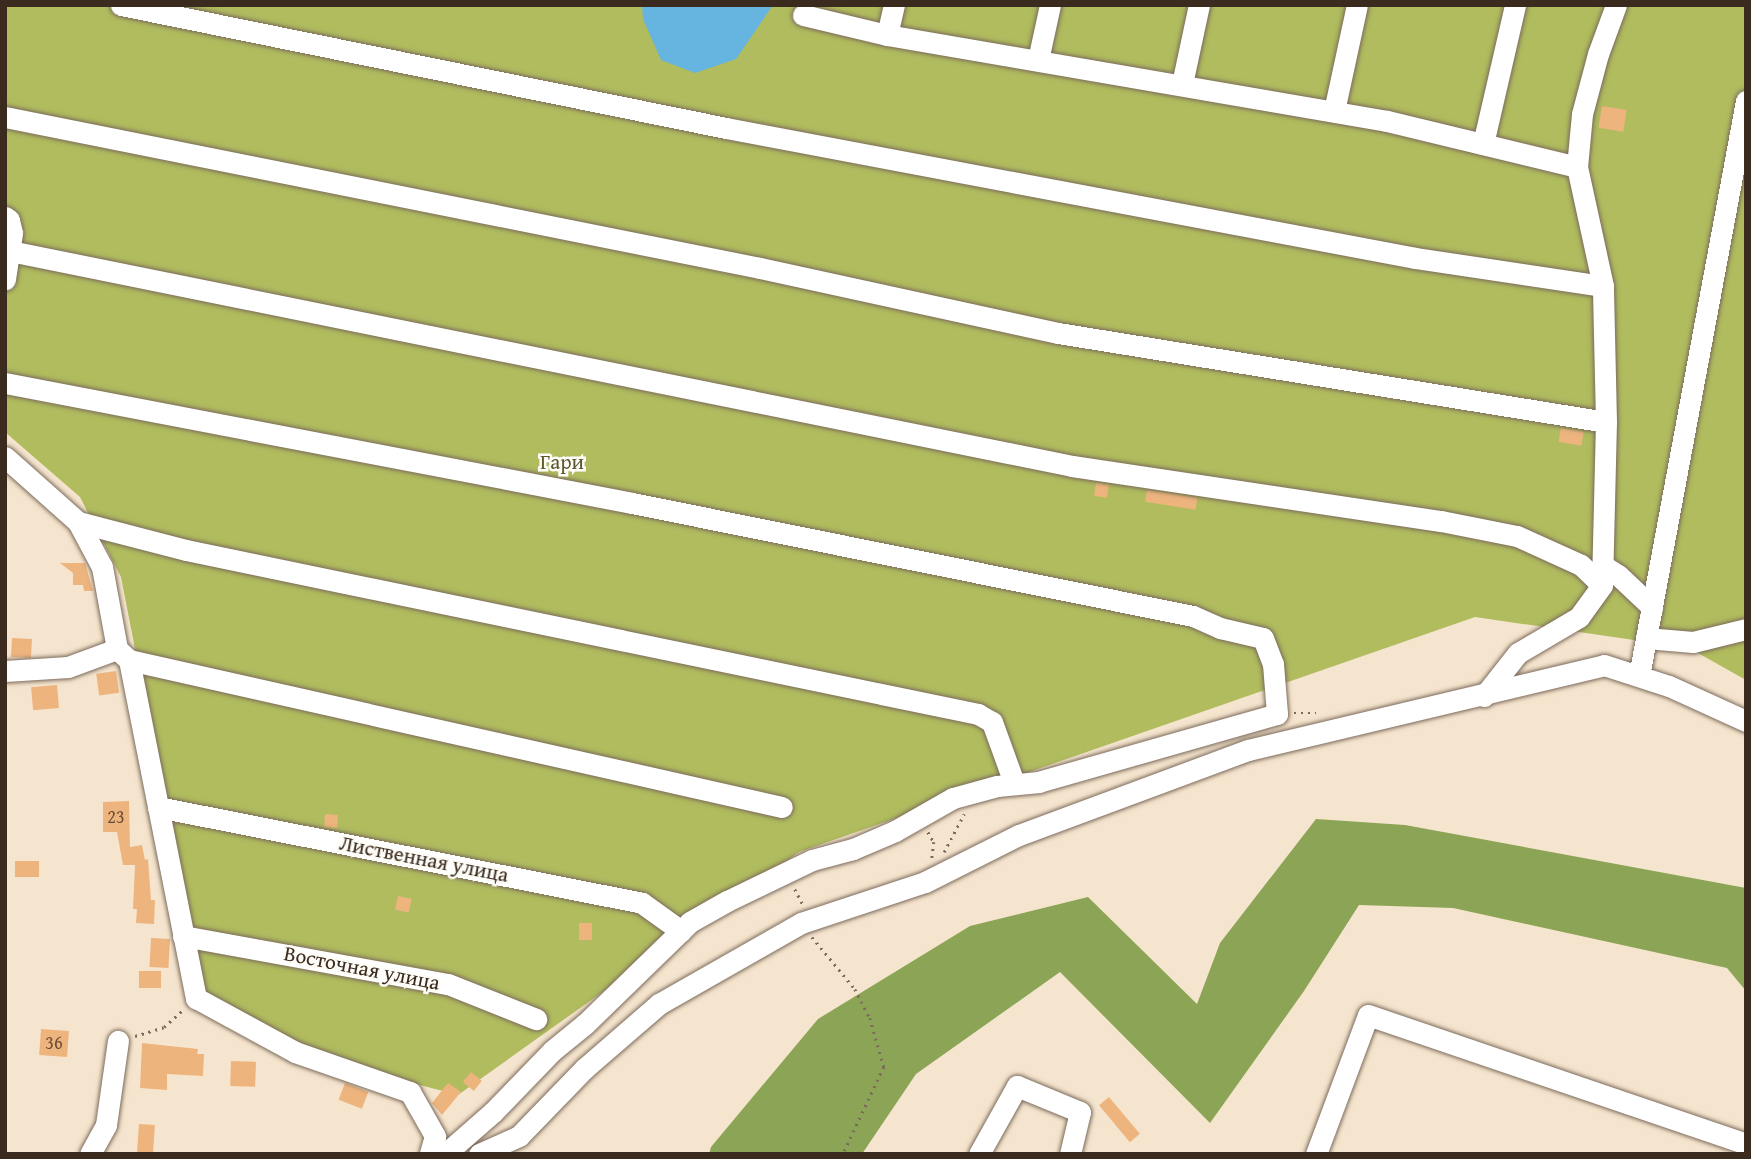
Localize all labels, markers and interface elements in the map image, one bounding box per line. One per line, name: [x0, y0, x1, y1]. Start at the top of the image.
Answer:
park label: Гари: [540, 449, 584, 475]
house number: 23: [107, 806, 125, 828]
street label: Лиственная улица: [337, 830, 511, 888]
street label: Восточная улица: [282, 941, 442, 995]
house number: 36: [45, 1032, 63, 1054]

